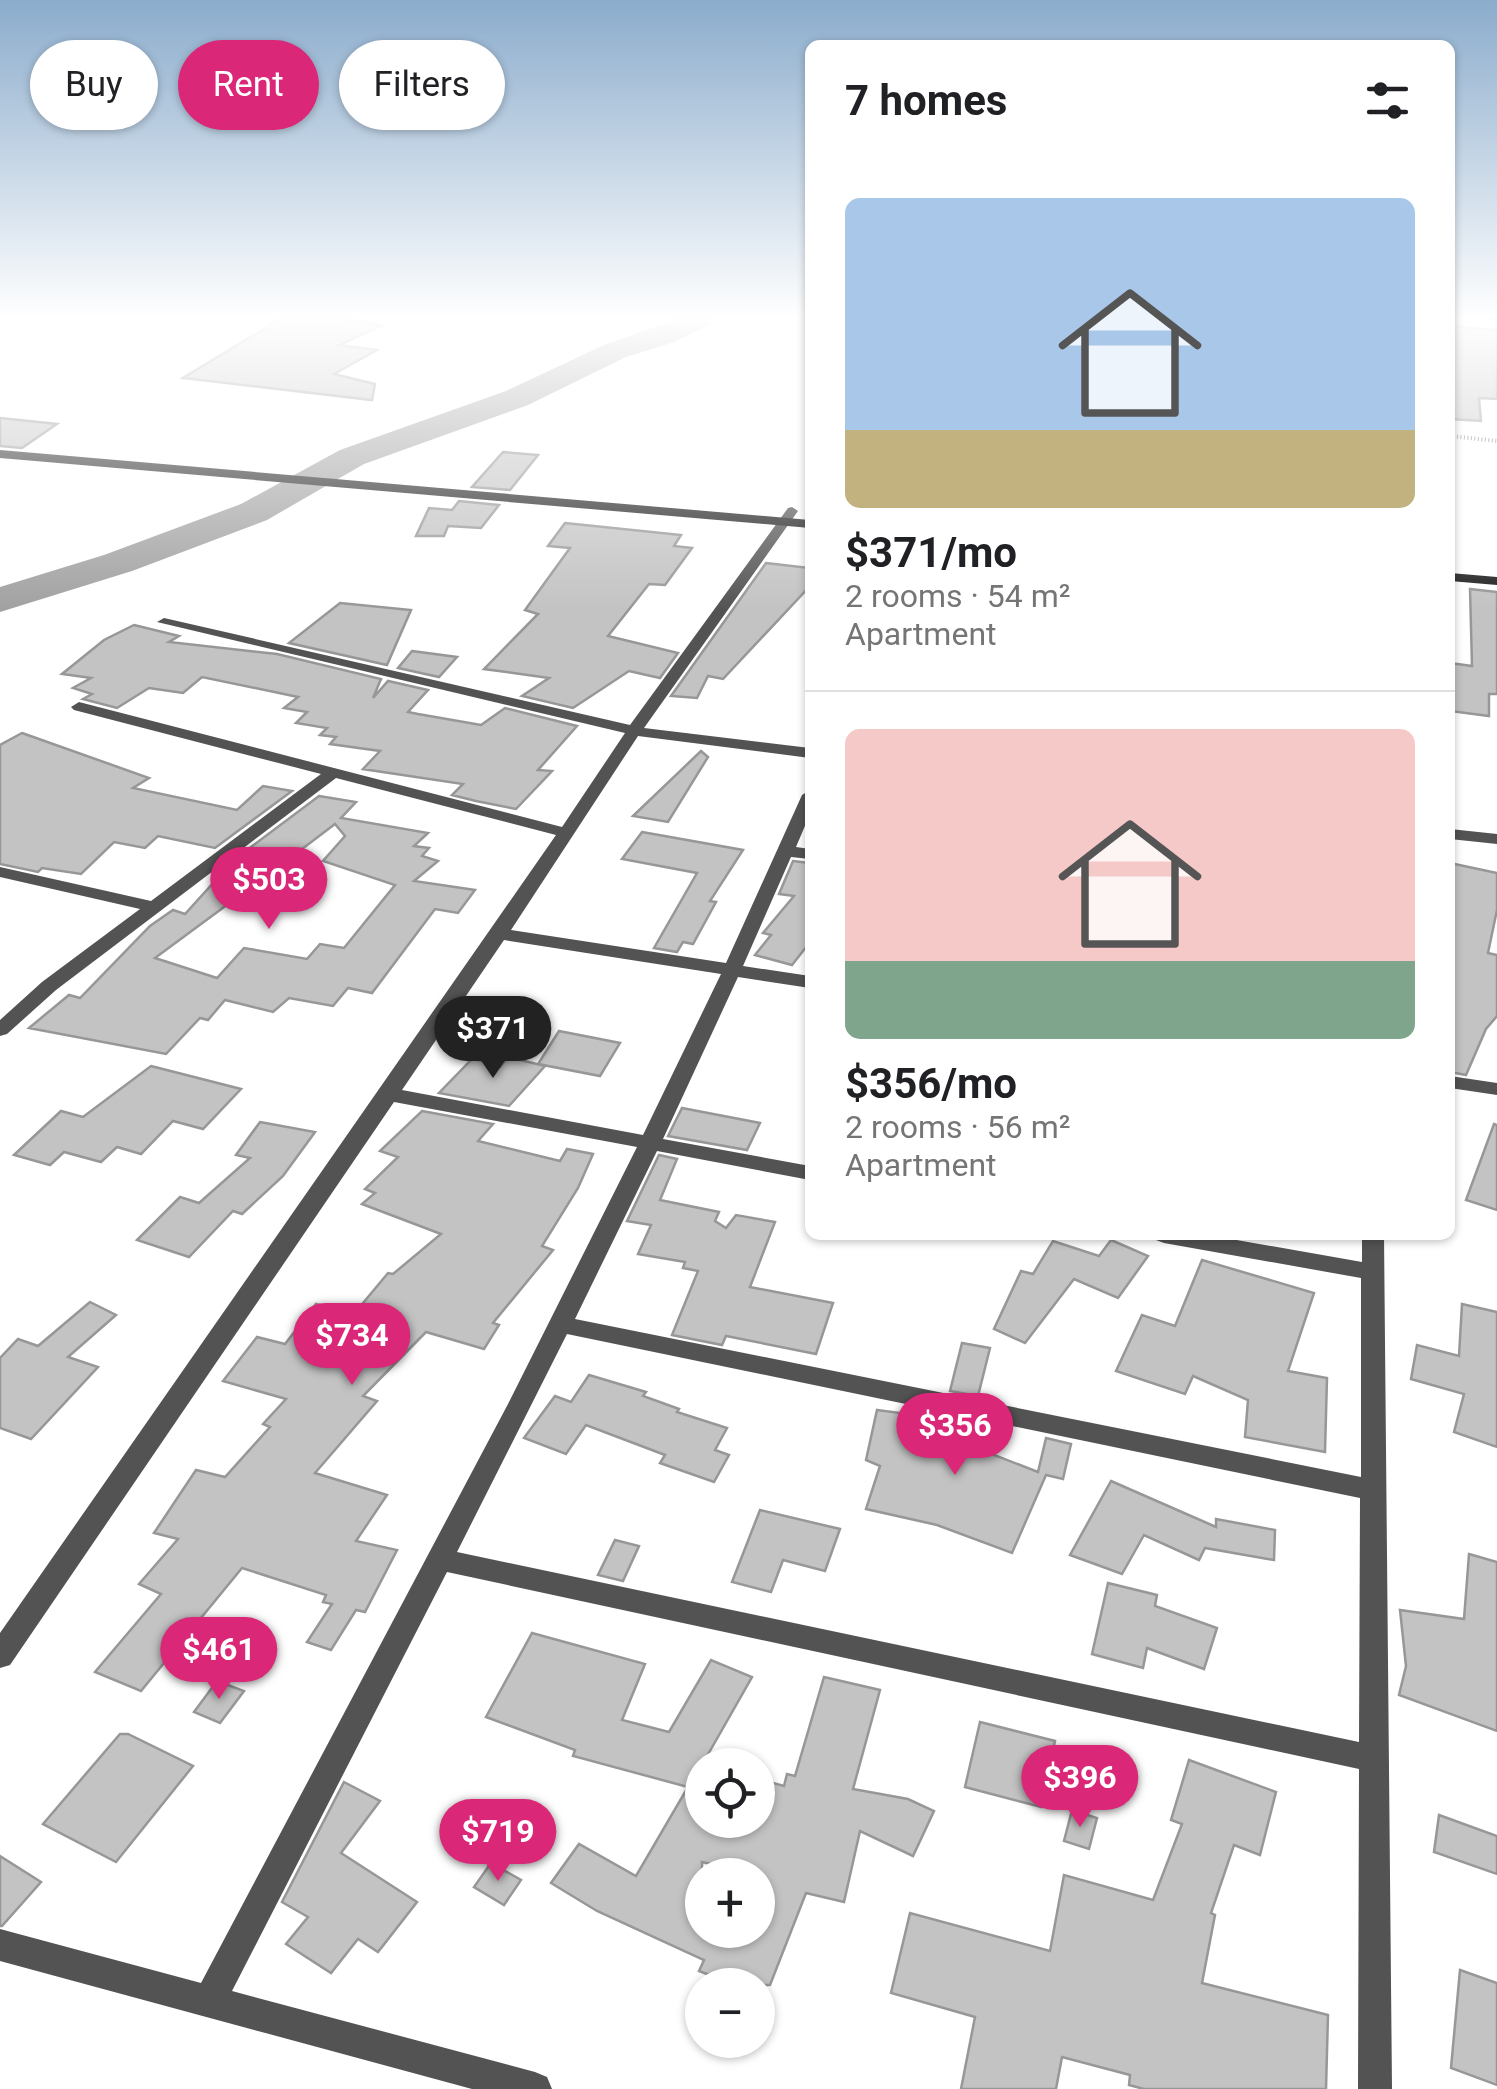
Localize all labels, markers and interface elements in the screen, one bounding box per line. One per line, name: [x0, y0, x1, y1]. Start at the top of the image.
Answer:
chip: Buy: [30, 40, 158, 130]
chip: Rent: [178, 40, 319, 130]
chip: Filters: [339, 40, 505, 130]
icon: filters: [1360, 73, 1415, 128]
text: 7 homes: [845, 76, 1007, 125]
icon: home: [1040, 263, 1220, 443]
text: $371/mo: [845, 528, 1017, 577]
text: 2 rooms · 54 m²: [845, 577, 1070, 615]
text: Apartment: [845, 615, 997, 653]
icon: home: [1040, 794, 1220, 974]
pin: $503: [210, 847, 328, 932]
text: $503: [232, 860, 306, 898]
pin: $371: [434, 996, 552, 1081]
text: $371: [456, 1009, 530, 1047]
text: $356/mo: [845, 1059, 1017, 1108]
text: 2 rooms · 56 m²: [845, 1108, 1070, 1146]
text: Apartment: [845, 1146, 997, 1184]
pin: $734: [293, 1303, 411, 1388]
text: $734: [315, 1316, 389, 1354]
pin: $356: [896, 1393, 1014, 1478]
text: $356: [918, 1406, 992, 1444]
pin: $461: [160, 1617, 278, 1702]
text: $461: [182, 1630, 256, 1668]
pin: $396: [1021, 1745, 1139, 1830]
map controls: [685, 1748, 775, 2058]
button: locate: [685, 1748, 775, 1838]
text: $396: [1043, 1758, 1117, 1796]
pin: $719: [439, 1799, 557, 1884]
text: $719: [461, 1812, 535, 1850]
button: +: [685, 1858, 775, 1948]
button: −: [685, 1968, 775, 2058]

